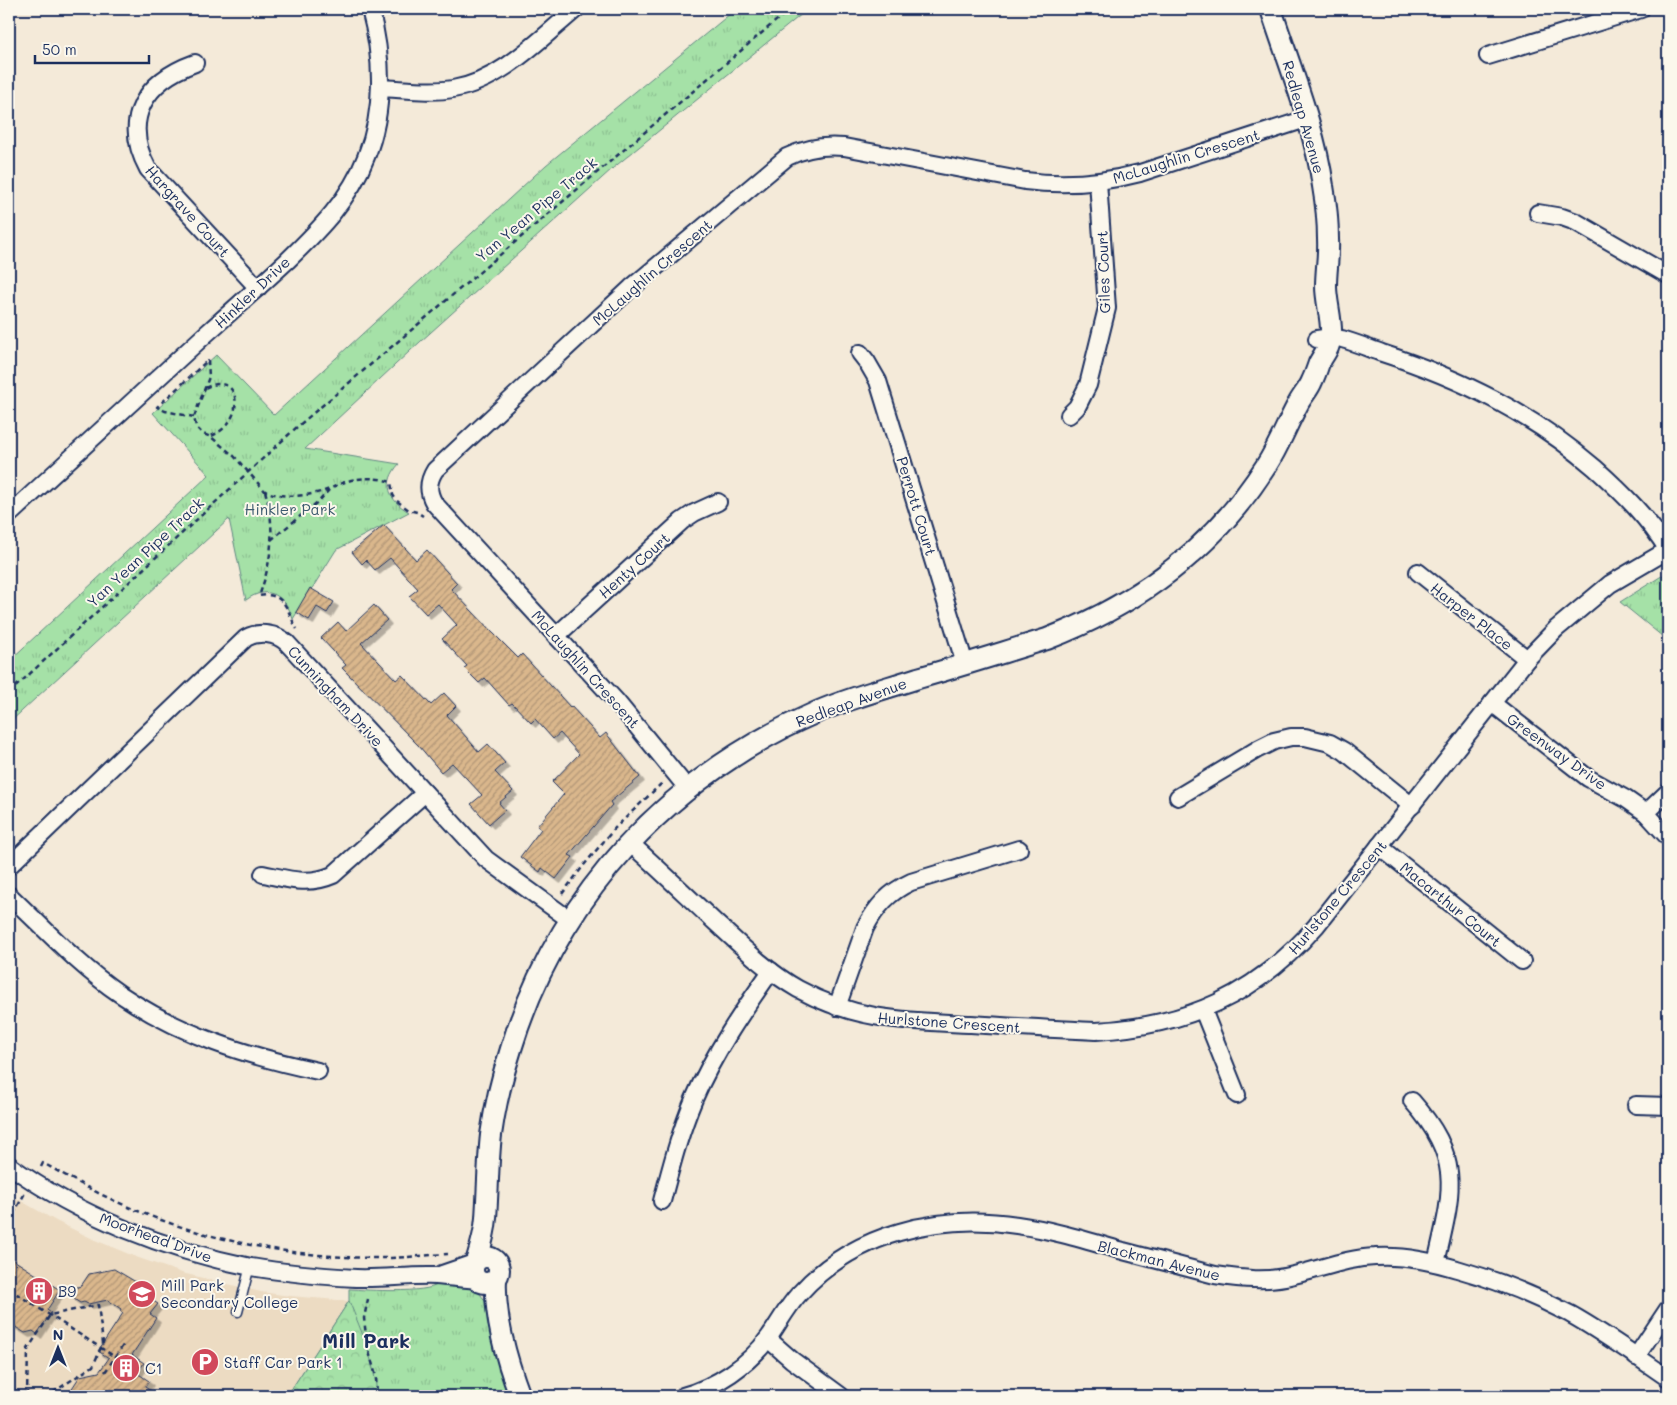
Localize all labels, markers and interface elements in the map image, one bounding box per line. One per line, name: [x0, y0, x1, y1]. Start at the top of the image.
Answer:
scale bar: [35, 32, 149, 64]
text: 50 m: [42, 39, 77, 59]
street label: Redleap Avenue: [1278, 58, 1330, 176]
street label: McLaughlin Crescent: [1110, 124, 1262, 188]
street label: Yan Yean Pipe Track: [471, 152, 601, 266]
street label: Hargrave Court: [141, 161, 235, 261]
street label: McLaughlin Crescent: [588, 214, 716, 330]
street label: Giles Court: [1092, 230, 1114, 314]
street label: Hinkler Drive: [210, 252, 294, 332]
street label: Perrott Court: [892, 454, 942, 558]
street label: Yan Yean Pipe Track: [82, 493, 208, 611]
park label: Hinkler Park: [245, 499, 336, 519]
street label: Henty Court: [594, 528, 674, 602]
street label: Harper Place: [1427, 578, 1517, 654]
street label: McLaughlin Crescent: [527, 606, 645, 732]
street label: Cunningham Drive: [284, 641, 388, 751]
street label: Redleap Avenue: [793, 673, 909, 731]
street label: Greenway Drive: [1503, 708, 1611, 794]
street label: Hurlstone Crescent: [1283, 836, 1391, 958]
street label: Macarthur Court: [1396, 857, 1506, 951]
street label: Hurlstone Crescent: [877, 1007, 1021, 1037]
street label: Moorhead Drive: [97, 1207, 215, 1267]
street label: Blackman Avenue: [1096, 1235, 1222, 1285]
place label: Mill Park Secondary College: [161, 1275, 298, 1312]
building icon: B9: [24, 1276, 54, 1306]
school or university icon: Mill Park Secondary College: [127, 1279, 157, 1309]
place label: B9: [58, 1281, 76, 1301]
north arrow: [32, 1322, 82, 1372]
text: N: [53, 1325, 63, 1344]
district label: Mill Park: [322, 1327, 410, 1353]
parking icon: Staff Car Park 1: [190, 1347, 220, 1377]
place label: Staff Car Park 1: [224, 1352, 343, 1372]
building icon: C1: [111, 1353, 141, 1383]
place label: C1: [145, 1358, 162, 1378]

